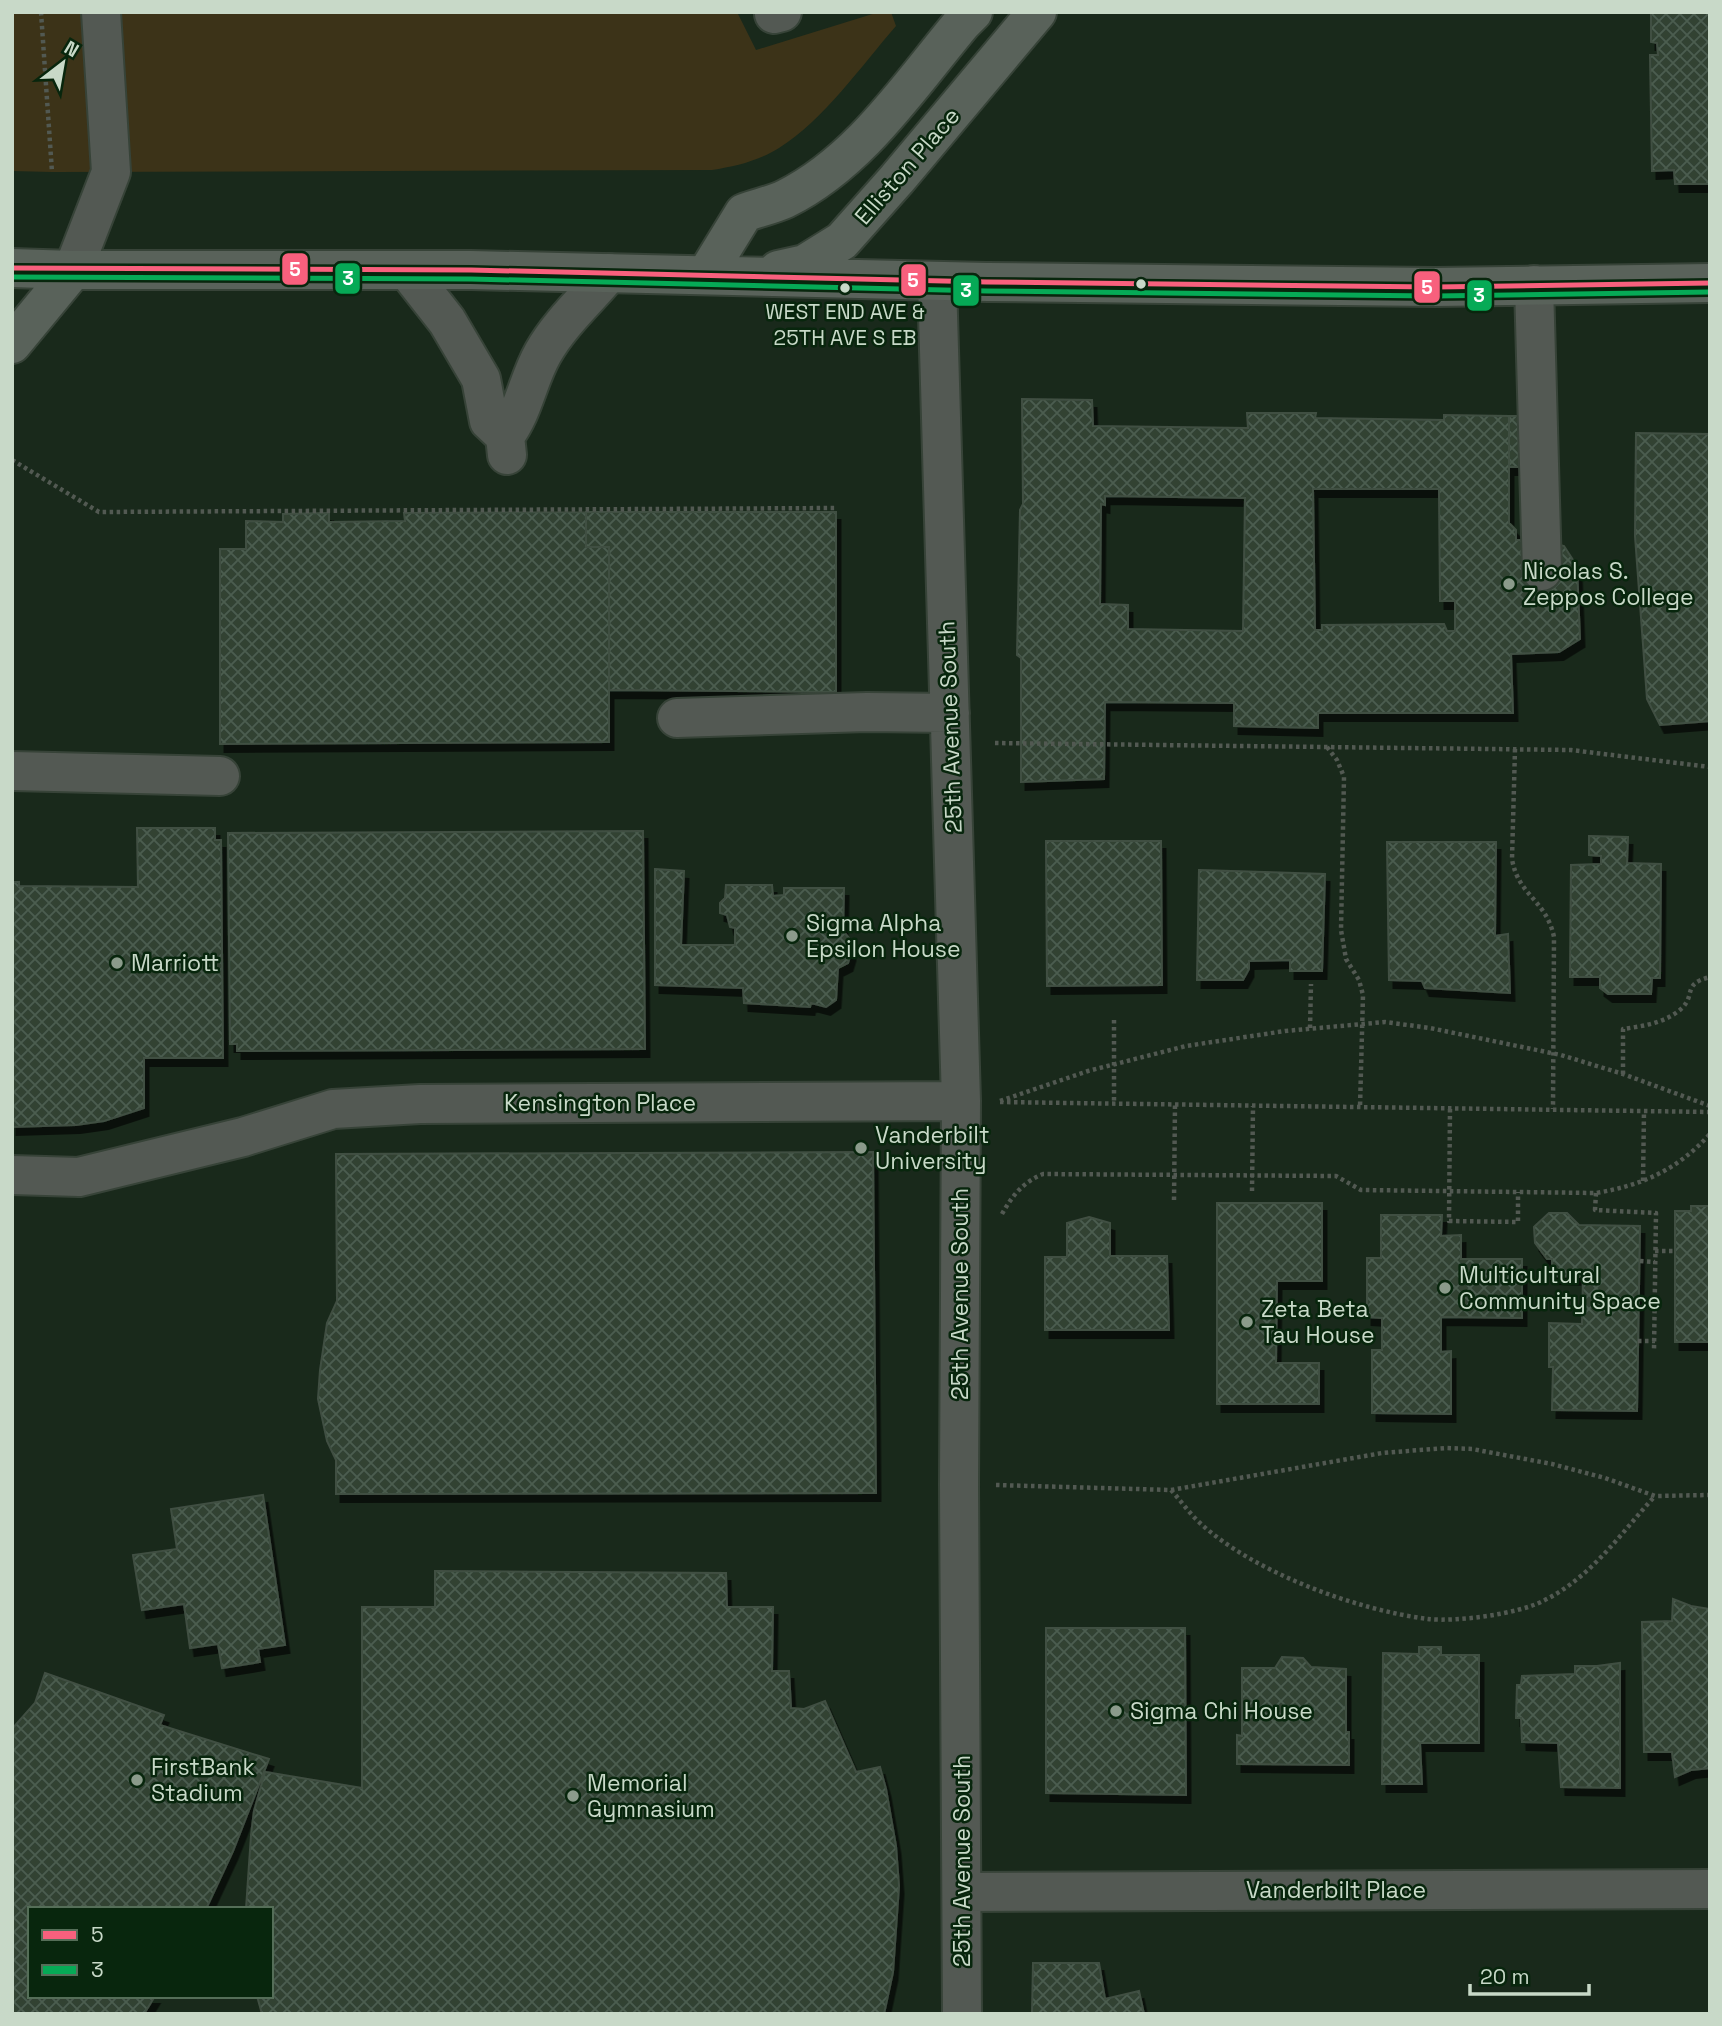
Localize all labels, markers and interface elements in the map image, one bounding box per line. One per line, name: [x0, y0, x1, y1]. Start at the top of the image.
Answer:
north arrow: [28, 28, 98, 98]
text: N: [60, 35, 83, 63]
street label: Elliston Place: [848, 101, 966, 231]
line badge: 5: [281, 252, 309, 286]
text: 5: [289, 257, 301, 282]
line badge: 3: [334, 262, 361, 295]
line badge: 5: [900, 263, 927, 297]
text: 3: [342, 266, 354, 291]
text: 5: [907, 268, 919, 293]
line badge: 5: [1413, 270, 1441, 304]
line badge: 3: [952, 274, 980, 307]
text: 5: [1421, 275, 1433, 300]
unlabelled marker: [1134, 277, 1148, 291]
text: 3: [960, 278, 972, 303]
line badge: 3: [1466, 279, 1493, 312]
marker: WEST END AVE & 25TH AVE S EB: [838, 281, 852, 295]
text: 3: [1473, 283, 1485, 308]
place label: WEST END AVE & 25TH AVE S EB: [765, 298, 925, 351]
place label: Nicolas S. Zeppos College: [1523, 556, 1694, 612]
marker: Nicolas S. Zeppos College: [1501, 576, 1517, 592]
street label: 25th Avenue South: [931, 620, 969, 834]
place label: Sigma Alpha Epsilon House: [806, 908, 961, 964]
marker: Sigma Alpha Epsilon House: [784, 928, 800, 944]
place label: Marriott: [131, 948, 219, 978]
marker: Marriott: [109, 955, 125, 971]
street label: Kensington Place: [504, 1088, 696, 1118]
place label: Vanderbilt University: [875, 1120, 990, 1176]
marker: Vanderbilt University: [853, 1140, 869, 1156]
street label: 25th Avenue South: [945, 1188, 975, 1400]
place label: Multicultural Community Space: [1459, 1260, 1661, 1316]
marker: Multicultural Community Space: [1437, 1280, 1453, 1296]
place label: Zeta Beta Tau House: [1261, 1294, 1375, 1350]
marker: Zeta Beta Tau House: [1239, 1314, 1255, 1330]
place label: Sigma Chi House: [1130, 1696, 1313, 1726]
marker: Sigma Chi House: [1108, 1703, 1124, 1719]
place label: FirstBank Stadium: [151, 1752, 255, 1808]
street label: 25th Avenue South: [947, 1755, 977, 1967]
place label: Memorial Gymnasium: [587, 1768, 715, 1824]
marker: FirstBank Stadium: [129, 1772, 145, 1788]
marker: Memorial Gymnasium: [565, 1788, 581, 1804]
street label: Vanderbilt Place: [1246, 1875, 1426, 1905]
legend: [28, 1907, 273, 1998]
text: 5: [91, 1921, 104, 1948]
scale bar: [1470, 1952, 1589, 1996]
text: 3: [91, 1956, 104, 1983]
text: 20 m: [1480, 1963, 1530, 1990]

